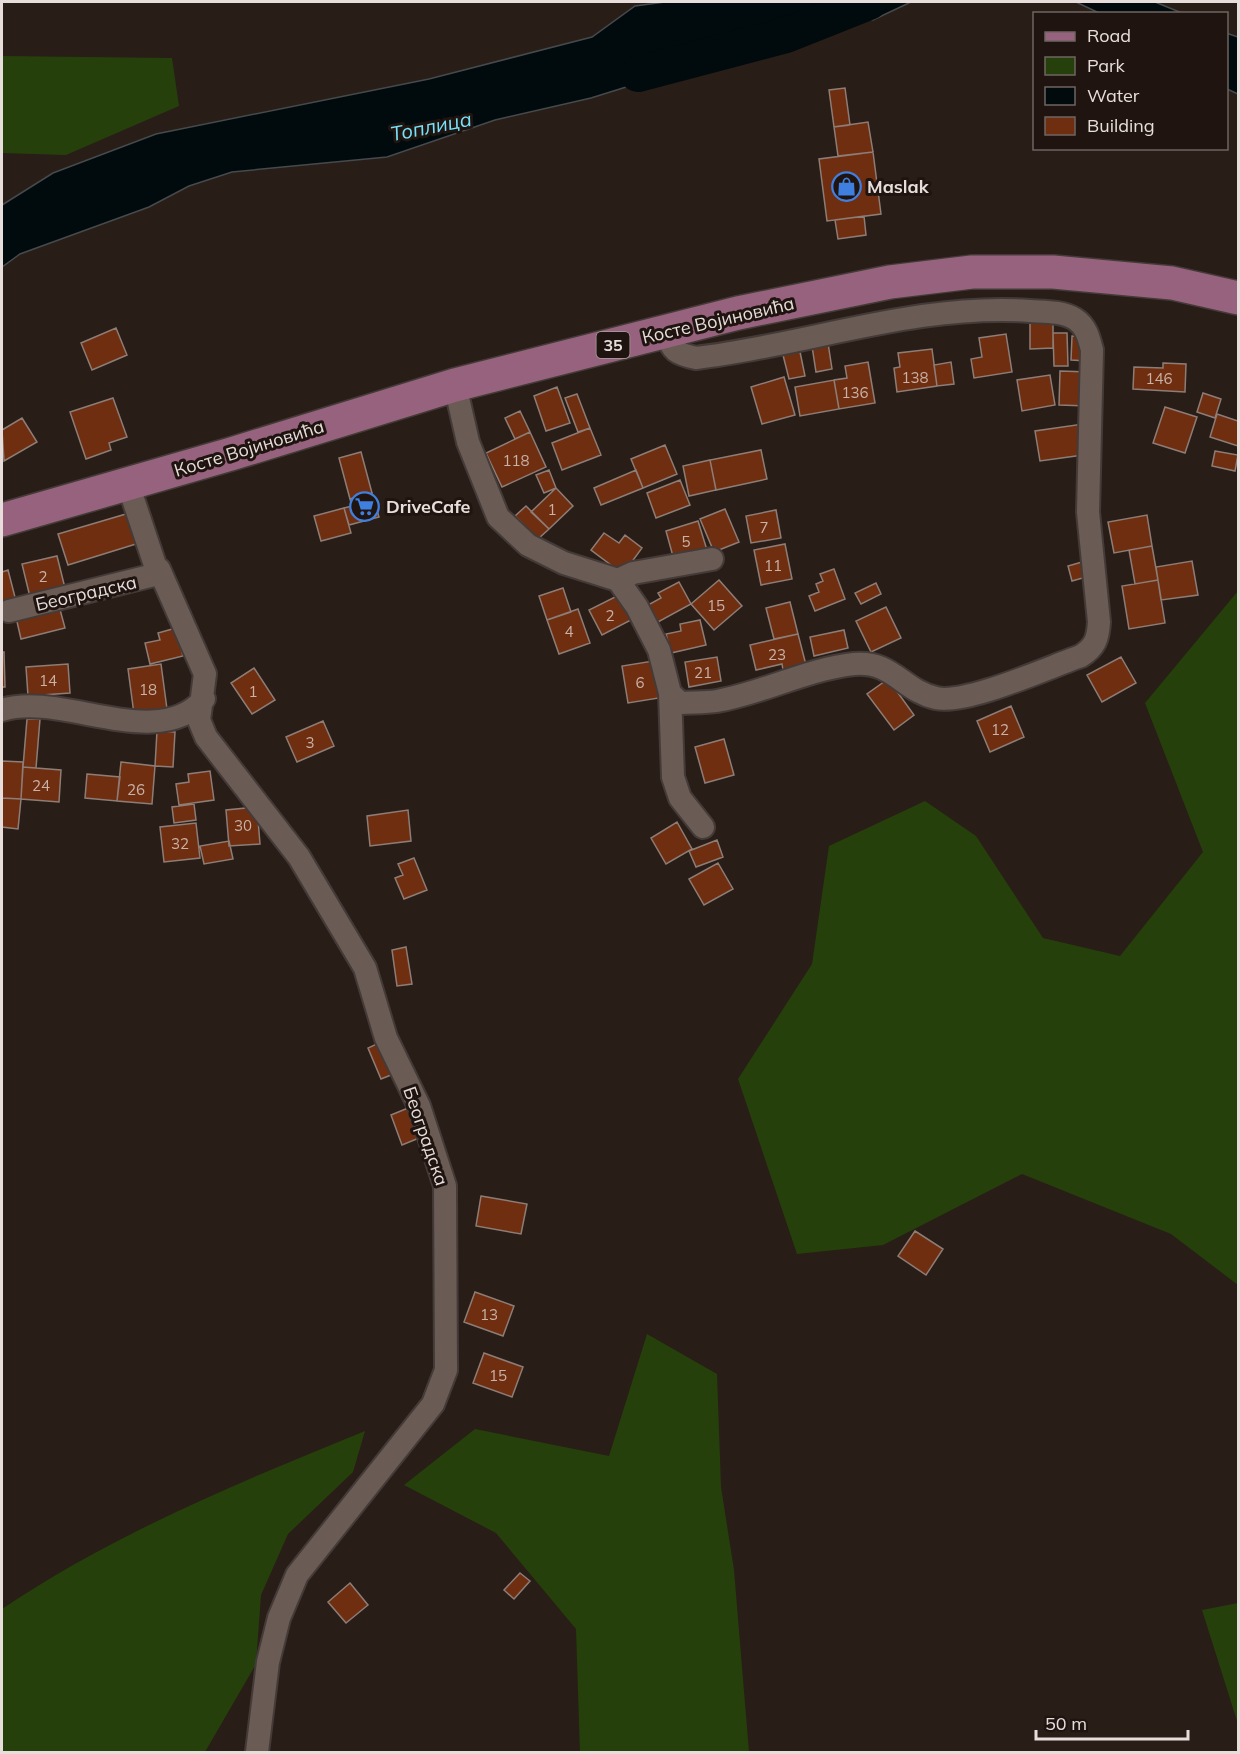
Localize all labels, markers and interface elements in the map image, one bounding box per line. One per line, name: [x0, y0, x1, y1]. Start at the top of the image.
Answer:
legend: [1033, 12, 1228, 150]
text: Road: [1087, 24, 1131, 47]
text: Park: [1087, 54, 1126, 77]
text: Water: [1087, 84, 1140, 107]
water label: Топлица: [388, 106, 474, 146]
text: Building: [1087, 114, 1155, 137]
shop icon: Maslak: [830, 170, 862, 202]
place label: Maslak: [867, 175, 930, 198]
street label: Косте Војиновића: [640, 291, 796, 349]
road number: 35: [596, 332, 630, 358]
house number: 138: [901, 368, 929, 387]
house number: 146: [1145, 369, 1173, 388]
house number: 136: [841, 383, 869, 402]
street label: Косте Војиновића: [171, 414, 327, 482]
house number: 118: [502, 451, 530, 470]
supermarket icon: DriveCafe: [349, 490, 381, 522]
place label: DriveCafe: [386, 495, 471, 518]
house number: 1: [547, 500, 557, 519]
house number: 7: [759, 518, 769, 537]
house number: 5: [681, 532, 691, 551]
house number: 11: [764, 556, 782, 575]
house number: 2: [38, 567, 48, 586]
street label: Београдска: [33, 570, 139, 616]
house number: 15: [707, 596, 725, 615]
house number: 2: [605, 606, 615, 625]
house number: 4: [564, 622, 574, 641]
house number: 23: [768, 645, 786, 664]
house number: 21: [694, 663, 712, 682]
house number: 14: [39, 671, 57, 690]
house number: 6: [635, 673, 645, 692]
house number: 18: [139, 680, 157, 699]
house number: 1: [248, 682, 258, 701]
house number: 12: [991, 720, 1009, 739]
house number: 3: [305, 733, 315, 752]
house number: 24: [32, 776, 50, 795]
house number: 26: [127, 780, 145, 799]
house number: 30: [234, 816, 252, 835]
house number: 32: [171, 834, 189, 853]
street label: Београдска: [398, 1083, 454, 1189]
house number: 13: [480, 1305, 498, 1324]
house number: 15: [489, 1366, 507, 1385]
scale bar: [1036, 1703, 1188, 1741]
text: 50 m: [1045, 1712, 1087, 1735]

